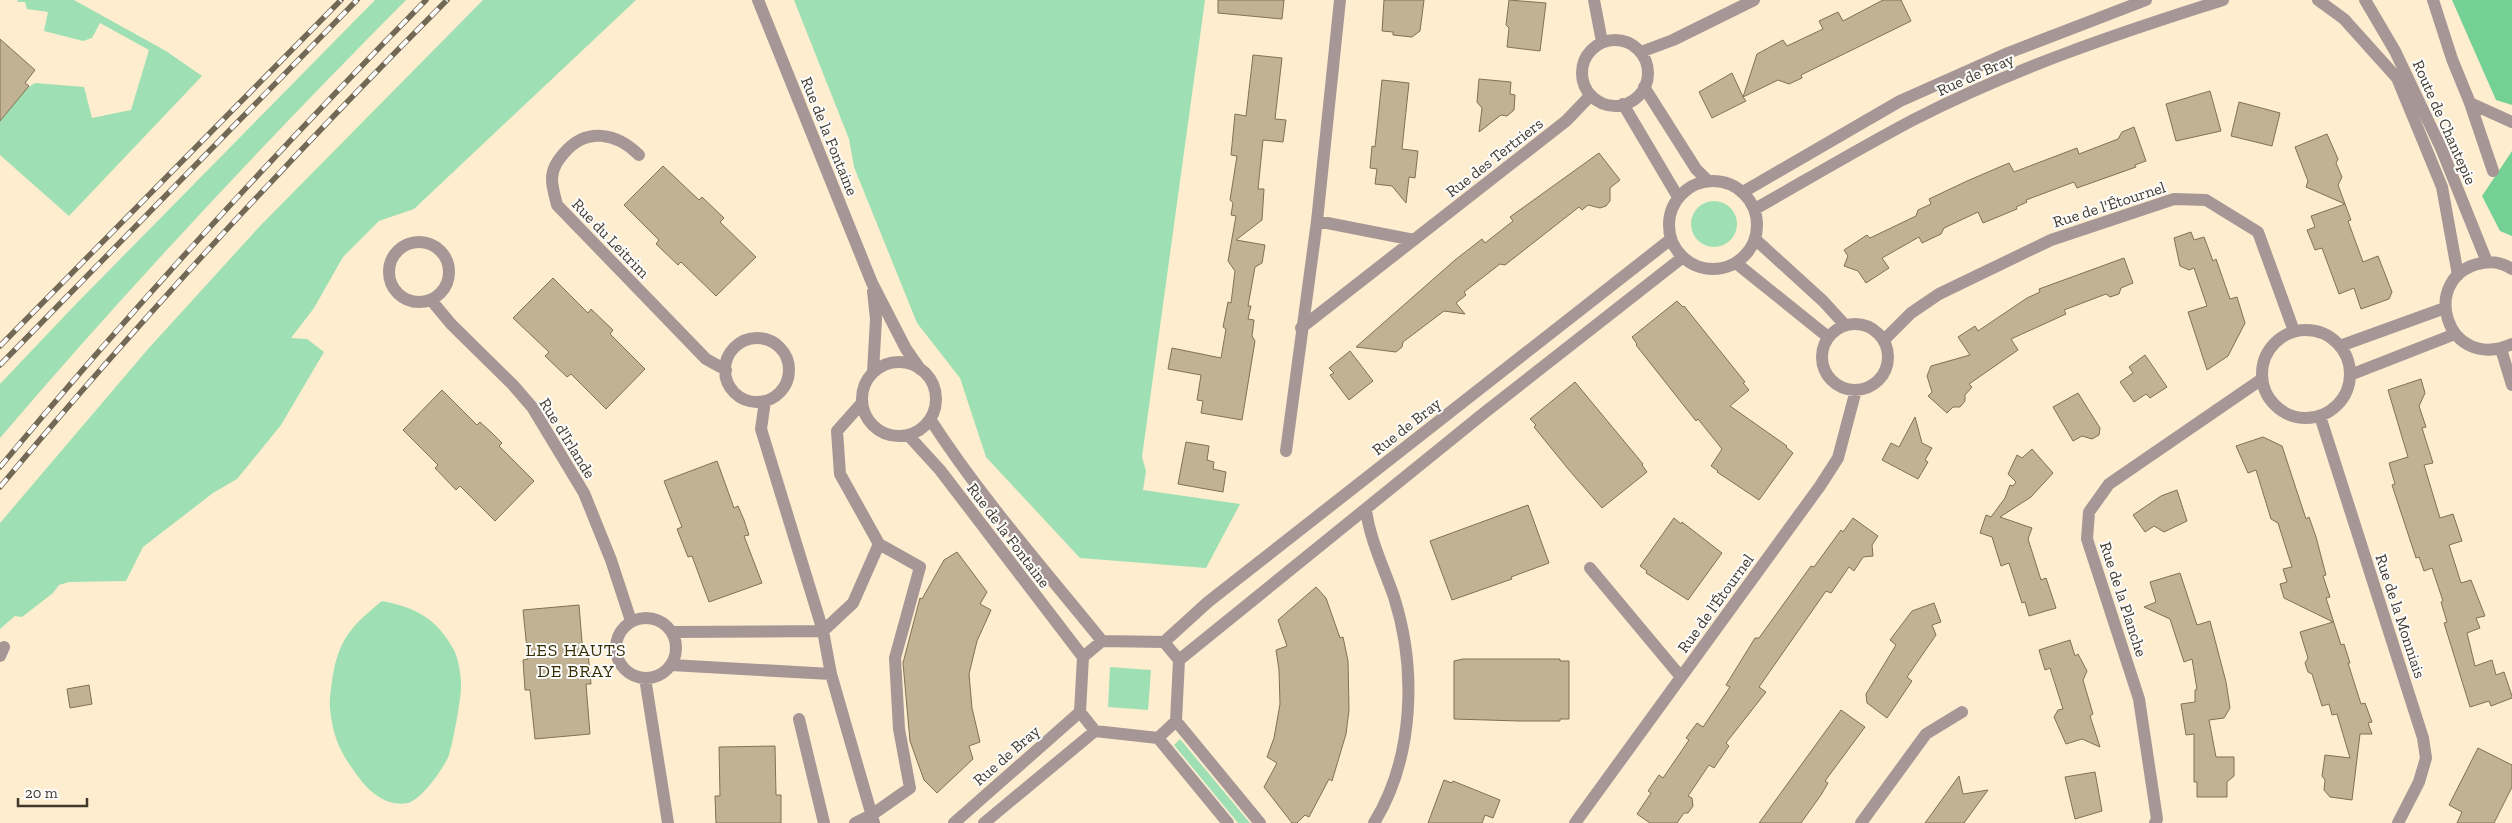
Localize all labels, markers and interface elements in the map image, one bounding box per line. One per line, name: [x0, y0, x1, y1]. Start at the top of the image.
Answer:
street label: Rue de Bray: [1934, 49, 2017, 100]
street label: Route de Chantepie: [2409, 57, 2481, 187]
street label: Rue de la Fontaine: [797, 74, 862, 198]
street label: Rue des Tertriers: [1442, 114, 1547, 201]
street label: Rue de l'Étournel: [2050, 177, 2168, 232]
street label: Rue du Leitrim: [568, 195, 653, 282]
street label: Rue de Bray: [1368, 393, 1445, 459]
street label: Rue d'Irlande: [535, 395, 600, 482]
street label: Rue de la Fontaine: [963, 479, 1054, 591]
street label: Rue de la Planche: [2096, 539, 2151, 659]
street label: Rue de l'Étournel: [1673, 550, 1758, 656]
street label: Rue de la Monniais: [2371, 552, 2430, 681]
district label: LES HAUTS DE BRAY: [525, 639, 627, 682]
street label: Rue de Bray: [969, 721, 1044, 789]
scale bar: [18, 776, 86, 808]
text: 20 m: [25, 784, 58, 802]

